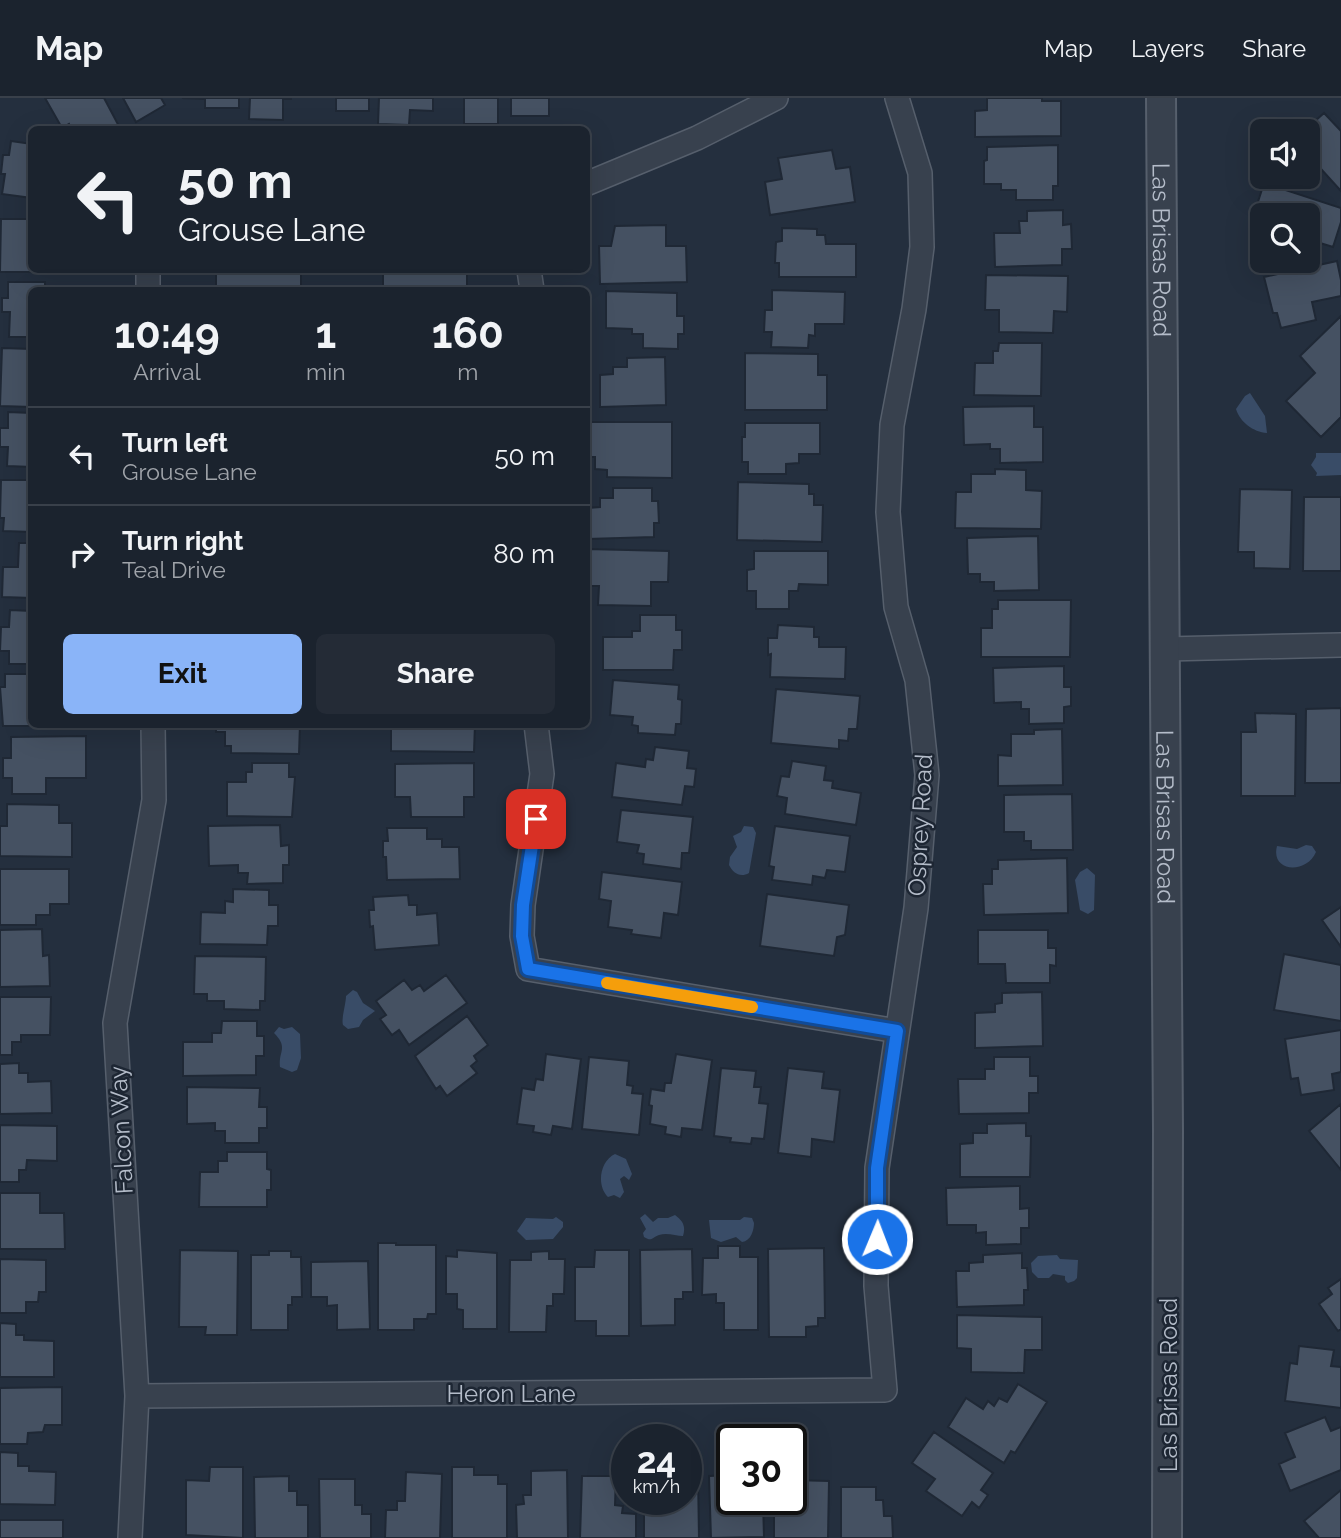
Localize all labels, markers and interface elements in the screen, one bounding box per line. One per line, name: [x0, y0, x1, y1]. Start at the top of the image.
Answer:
text: Map: [35, 29, 103, 68]
text: Map: [1044, 34, 1093, 63]
text: Layers: [1131, 34, 1204, 63]
text: Share: [1242, 34, 1306, 63]
map controls: [1250, 119, 1320, 273]
button: sound: [1250, 119, 1320, 189]
text: 50 m: [178, 152, 293, 209]
icon: left: [63, 154, 154, 245]
street label: Las Brisas Road: [1147, 163, 1177, 337]
button: search: [1250, 203, 1320, 273]
text: Grouse Lane: [178, 211, 366, 248]
text: 10:49: [114, 309, 220, 358]
text: 1: [315, 309, 336, 358]
text: 160: [432, 309, 504, 358]
text: Arrival: [133, 358, 201, 385]
text: min: [306, 358, 346, 385]
text: m: [457, 358, 478, 385]
text: Turn left: [122, 428, 228, 458]
icon: left: [63, 437, 101, 475]
text: 50 m: [494, 441, 555, 471]
text: Grouse Lane: [122, 458, 257, 485]
text: Turn right: [122, 526, 243, 556]
icon: right: [63, 535, 101, 573]
text: 80 m: [493, 539, 555, 569]
text: Teal Drive: [122, 556, 226, 583]
button: Exit: [63, 634, 302, 714]
button: Share: [316, 634, 555, 714]
street label: Las Brisas Road: [1151, 730, 1181, 904]
street label: Osprey Road: [902, 753, 938, 897]
pin: [506, 789, 566, 849]
icon: arrive: [517, 800, 555, 838]
street label: Falcon Way: [103, 1065, 139, 1195]
position arrow: [840, 1202, 914, 1276]
street label: Las Brisas Road: [1154, 1298, 1183, 1472]
street label: Heron Lane: [446, 1379, 576, 1408]
speed limit sign: 30: [716, 1424, 807, 1515]
text: 24: [637, 1440, 676, 1481]
text: km/h: [633, 1476, 680, 1497]

